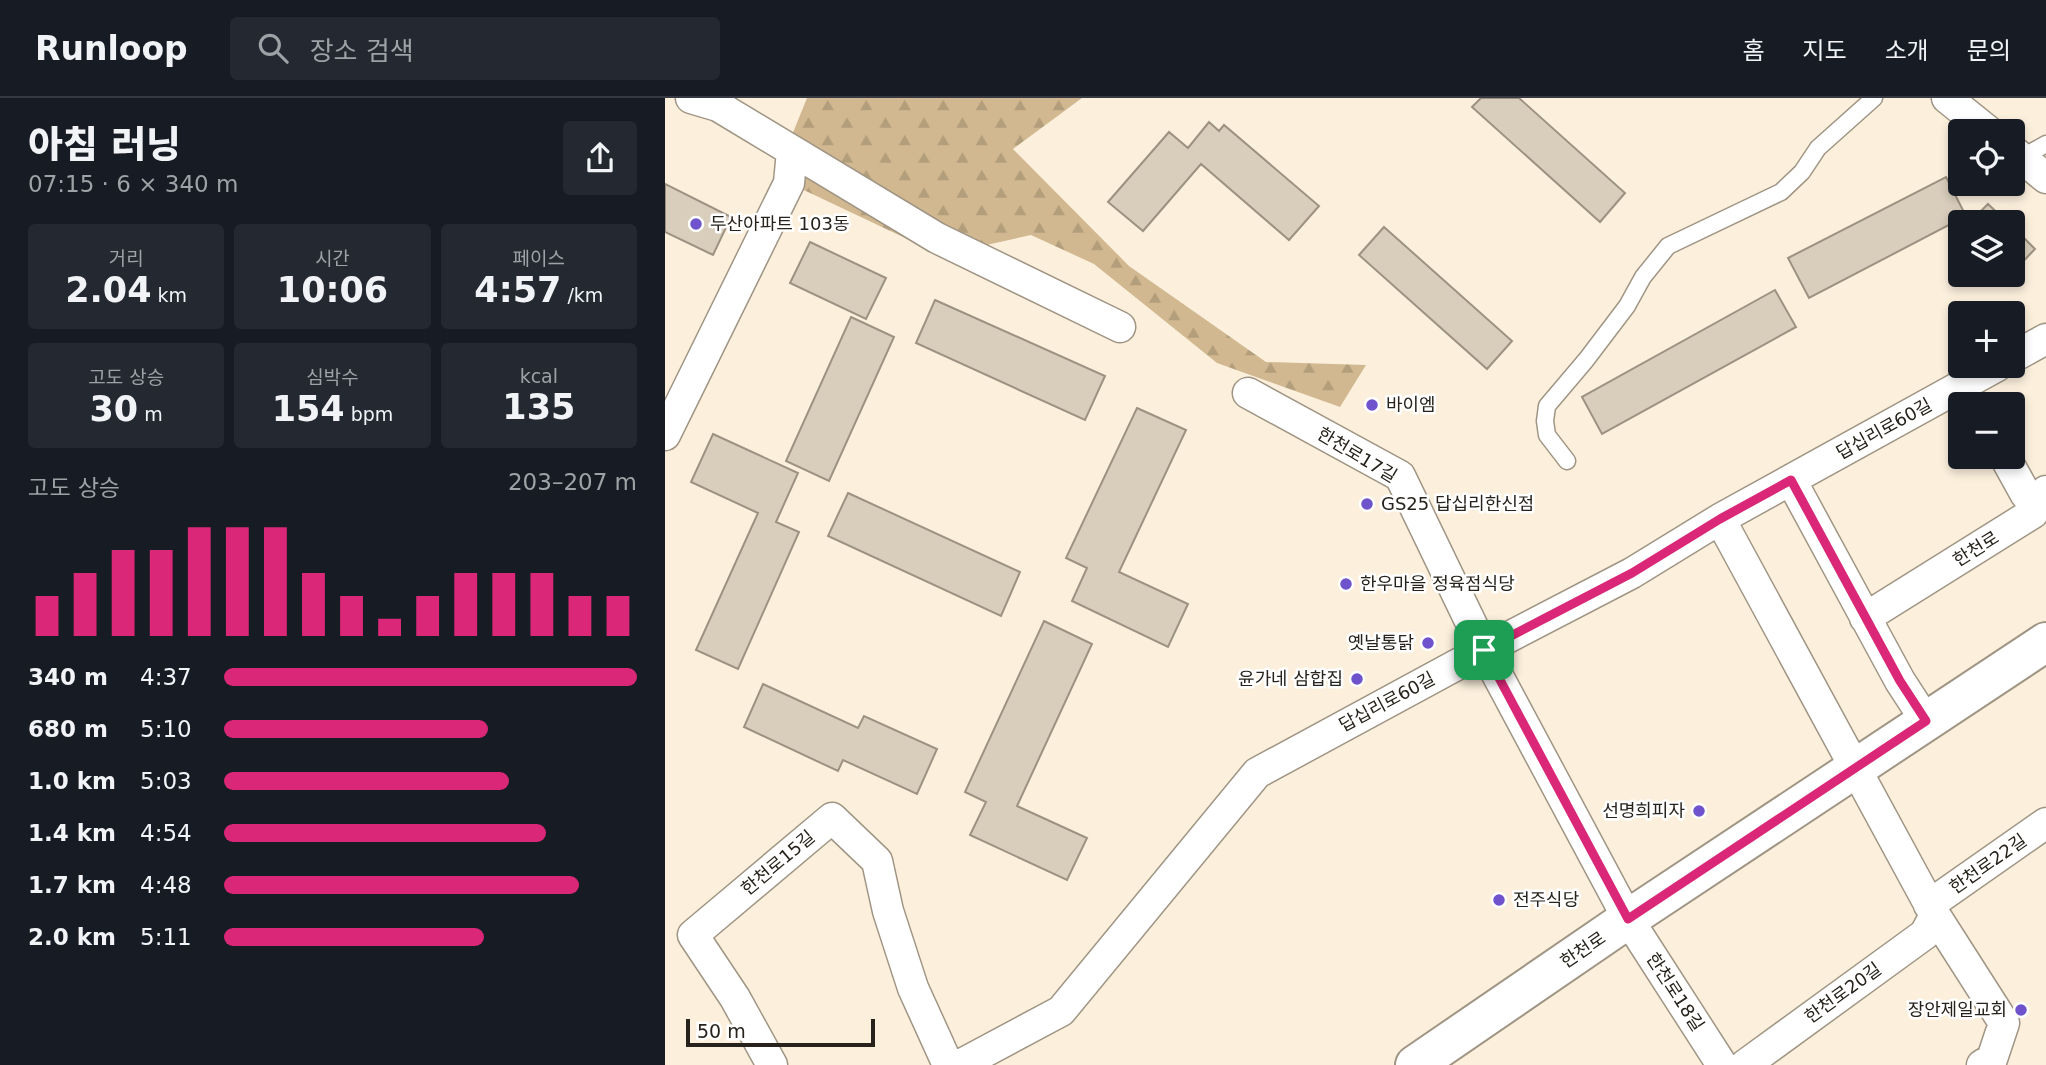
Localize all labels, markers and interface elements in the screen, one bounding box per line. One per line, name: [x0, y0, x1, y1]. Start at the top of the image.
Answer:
search box: [230, 17, 720, 80]
text: Runloop: [35, 29, 188, 68]
icon: search: [254, 29, 292, 67]
text: 장소 검색: [310, 36, 414, 66]
text: 홈: [1742, 37, 1764, 65]
text: 지도: [1802, 37, 1847, 65]
text: 소개: [1885, 37, 1929, 65]
text: 문의: [1967, 37, 2011, 65]
map controls: [1948, 119, 2025, 469]
button: locate: [1948, 119, 2025, 196]
button: share: [563, 121, 637, 195]
text: 아침 러닝: [28, 123, 181, 167]
text: 07:15 · 6 × 340 m: [28, 171, 238, 197]
button: layers: [1948, 210, 2025, 287]
place label: 두산아파트 103동: [710, 213, 849, 234]
marker: 두산아파트 103동: [688, 216, 704, 232]
text: 거리: [109, 247, 144, 269]
text: 시간: [315, 247, 350, 269]
text: 페이스: [513, 247, 565, 269]
text: 2.04: [65, 270, 152, 310]
text: 10:06: [277, 270, 388, 310]
text: 4:57: [474, 270, 561, 310]
text: km: [152, 284, 187, 306]
text: /km: [561, 284, 603, 306]
button: +: [1948, 301, 2025, 378]
text: kcal: [520, 365, 558, 387]
text: 고도 상승: [88, 366, 164, 388]
text: 심박수: [306, 366, 359, 388]
text: 135: [502, 387, 575, 427]
text: 30: [90, 389, 138, 429]
text: 154: [272, 389, 345, 429]
button: −: [1948, 392, 2025, 469]
place label: 바이엠: [1386, 394, 1436, 415]
street label: 답십리로60길: [1832, 394, 1935, 463]
marker: 바이엠: [1364, 397, 1380, 413]
text: m: [138, 403, 163, 425]
text: bpm: [345, 403, 393, 425]
street label: 한천로17길: [1314, 423, 1401, 487]
text: 203–207 m: [508, 469, 637, 495]
text: 고도 상승: [28, 475, 120, 501]
place label: GS25 답십리한신점: [1381, 493, 1534, 514]
marker: GS25 답십리한신점: [1359, 496, 1375, 512]
street label: 한천로: [1949, 527, 2002, 571]
place label: 한우마을 정육점식당: [1360, 573, 1515, 594]
marker: 한우마을 정육점식당: [1338, 576, 1354, 592]
pin: [1454, 620, 1514, 680]
icon: arrive: [1465, 631, 1503, 669]
place label: 옛날통닭: [1348, 632, 1414, 653]
marker: 옛날통닭: [1420, 635, 1436, 651]
text: 340 m: [28, 664, 108, 690]
text: 4:37: [140, 664, 192, 690]
street label: 답십리로60길: [1335, 667, 1438, 736]
place label: 윤가네 삼합집: [1238, 668, 1343, 689]
marker: 윤가네 삼합집: [1349, 671, 1365, 687]
text: 680 m: [28, 716, 108, 742]
text: 5:10: [140, 716, 192, 742]
text: 1.0 km: [28, 768, 116, 794]
text: 5:03: [140, 768, 192, 794]
place label: 선명희피자: [1602, 800, 1685, 821]
marker: 선명희피자: [1691, 803, 1707, 819]
text: 1.4 km: [28, 820, 116, 846]
text: 4:54: [140, 820, 192, 846]
street label: 한천로15길: [737, 826, 819, 899]
street label: 한천로22길: [1945, 829, 2030, 898]
text: 1.7 km: [28, 872, 116, 898]
text: 4:48: [140, 872, 192, 898]
place label: 전주식당: [1513, 889, 1579, 910]
marker: 전주식당: [1491, 892, 1507, 908]
text: 2.0 km: [28, 924, 116, 950]
text: 5:11: [140, 924, 192, 950]
street label: 한천로: [1556, 927, 1609, 972]
street label: 한천로18길: [1642, 949, 1709, 1035]
street label: 한천로20길: [1800, 958, 1885, 1027]
place label: 장안제일교회: [1908, 999, 2007, 1020]
marker: 장안제일교회: [2013, 1002, 2029, 1018]
scale bar: [686, 1016, 875, 1048]
text: 50 m: [697, 1020, 746, 1042]

